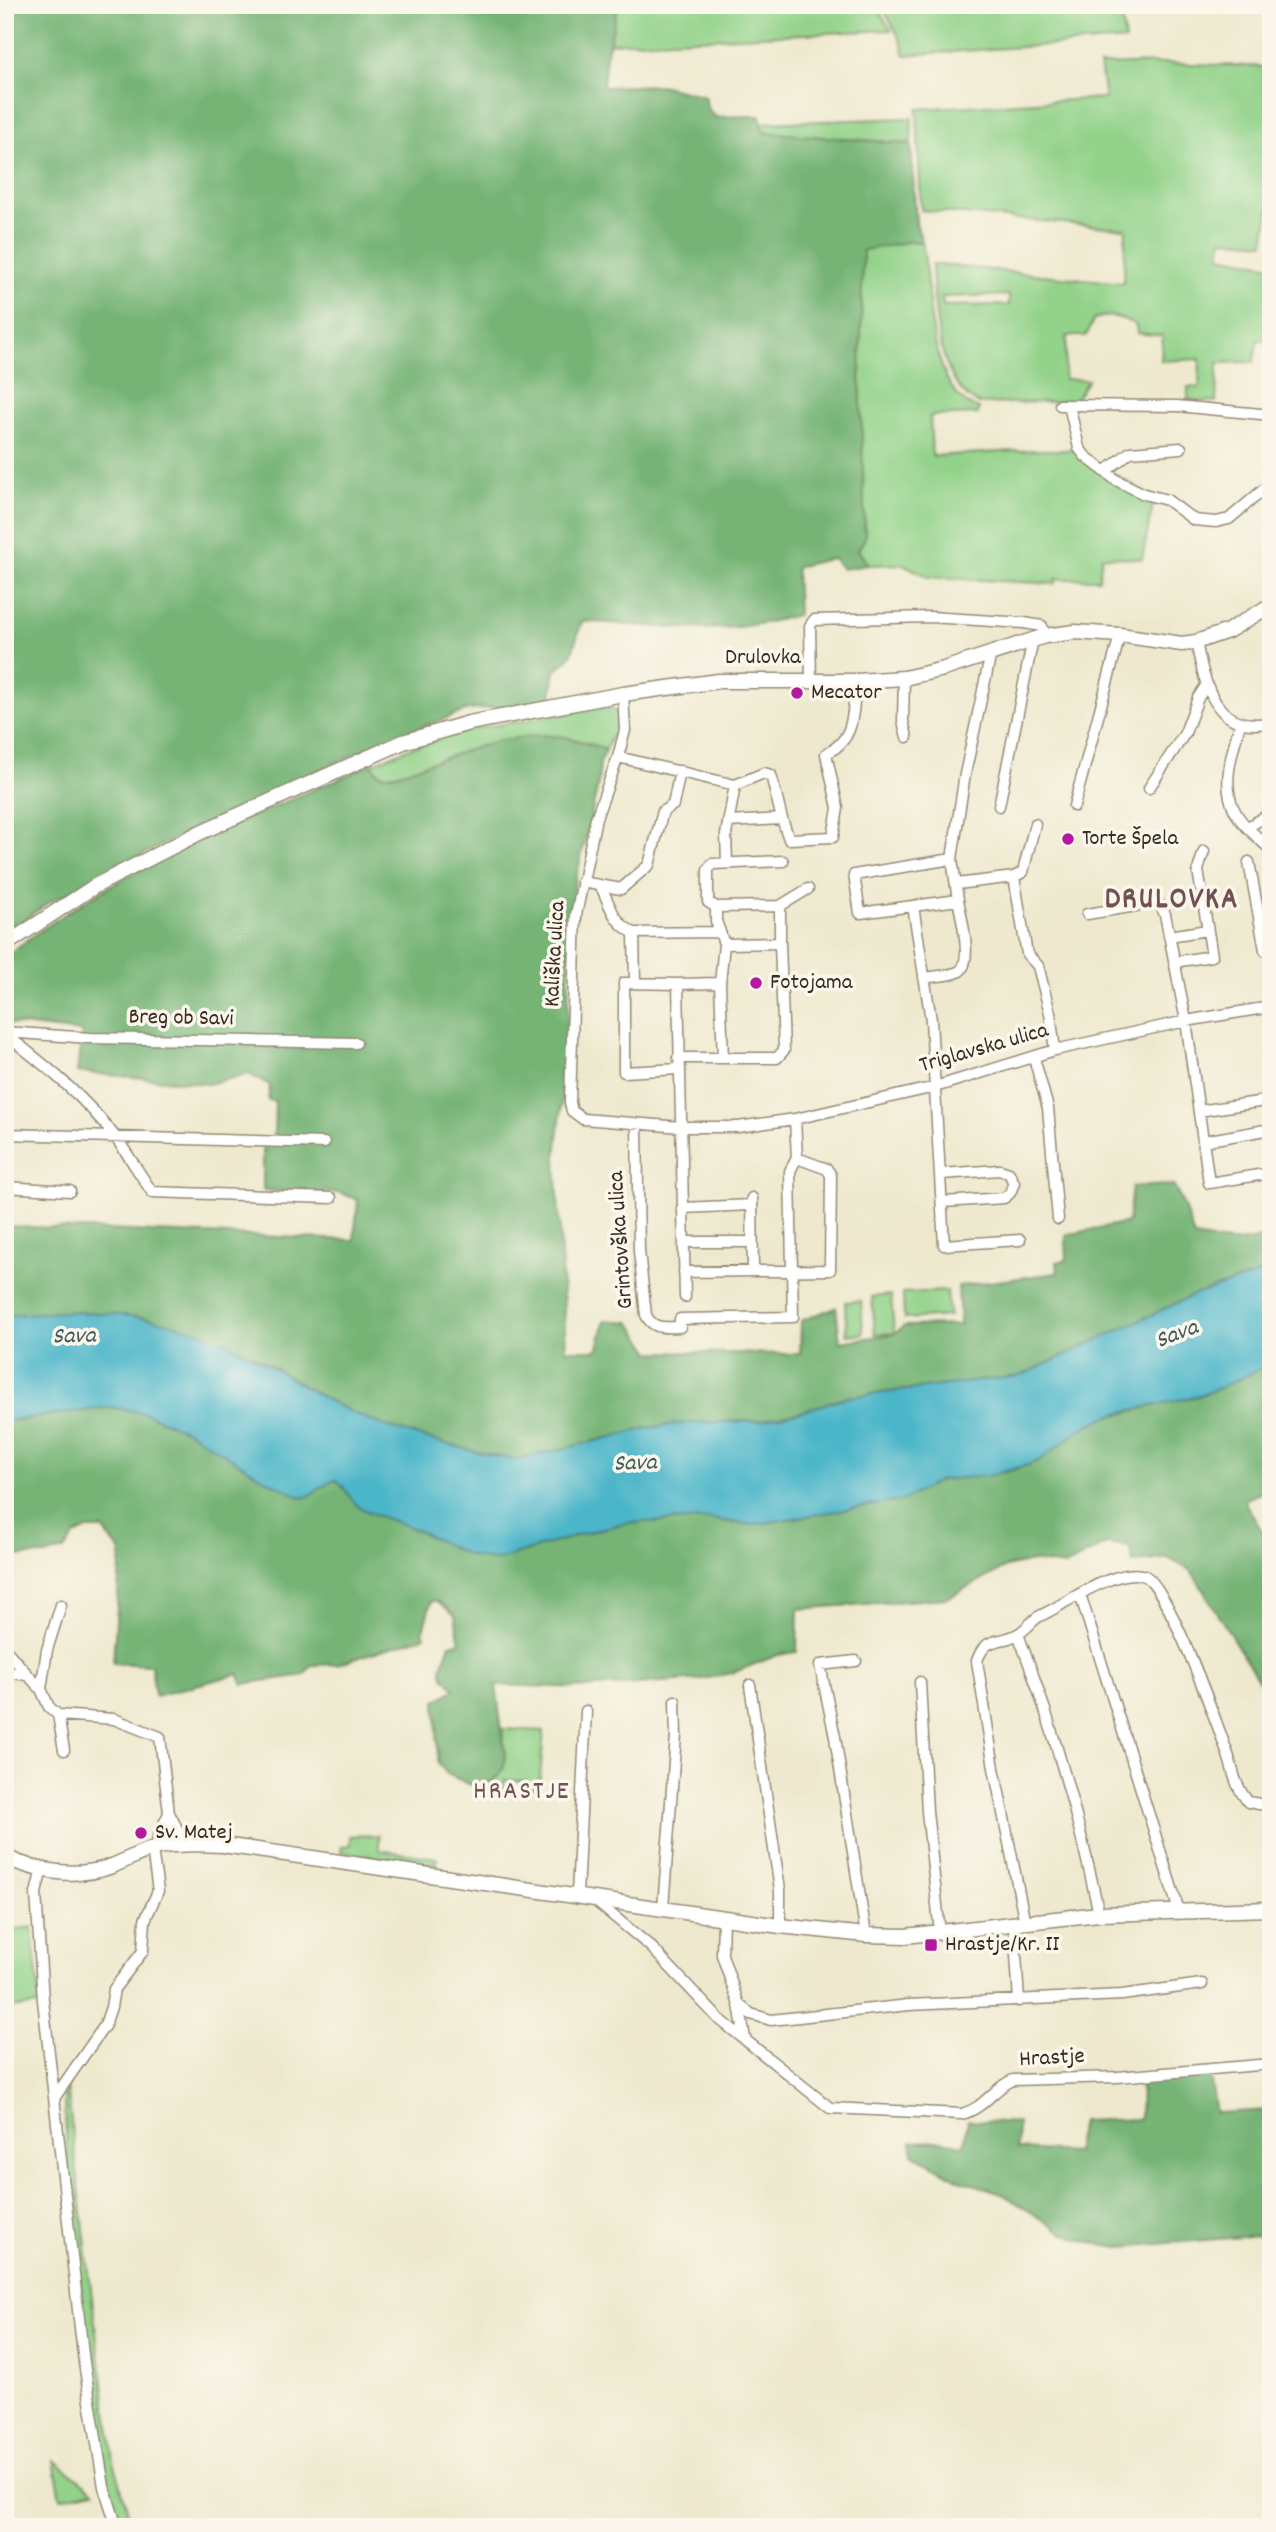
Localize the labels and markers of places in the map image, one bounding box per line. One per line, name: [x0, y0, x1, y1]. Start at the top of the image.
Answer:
place label: Mecator: [811, 677, 882, 710]
marker: Mecator: [789, 685, 805, 701]
place label: Torte Špela: [1082, 823, 1179, 856]
marker: Torte Špela: [1060, 831, 1076, 847]
place label: Fotojama: [770, 967, 854, 1000]
marker: Fotojama: [748, 975, 764, 991]
place label: Sv. Matej: [155, 1817, 233, 1850]
marker: Sv. Matej: [133, 1825, 149, 1841]
place label: Hrastje/Kr. II: [945, 1929, 1059, 1962]
marker: Hrastje/Kr. II: [923, 1937, 939, 1953]

